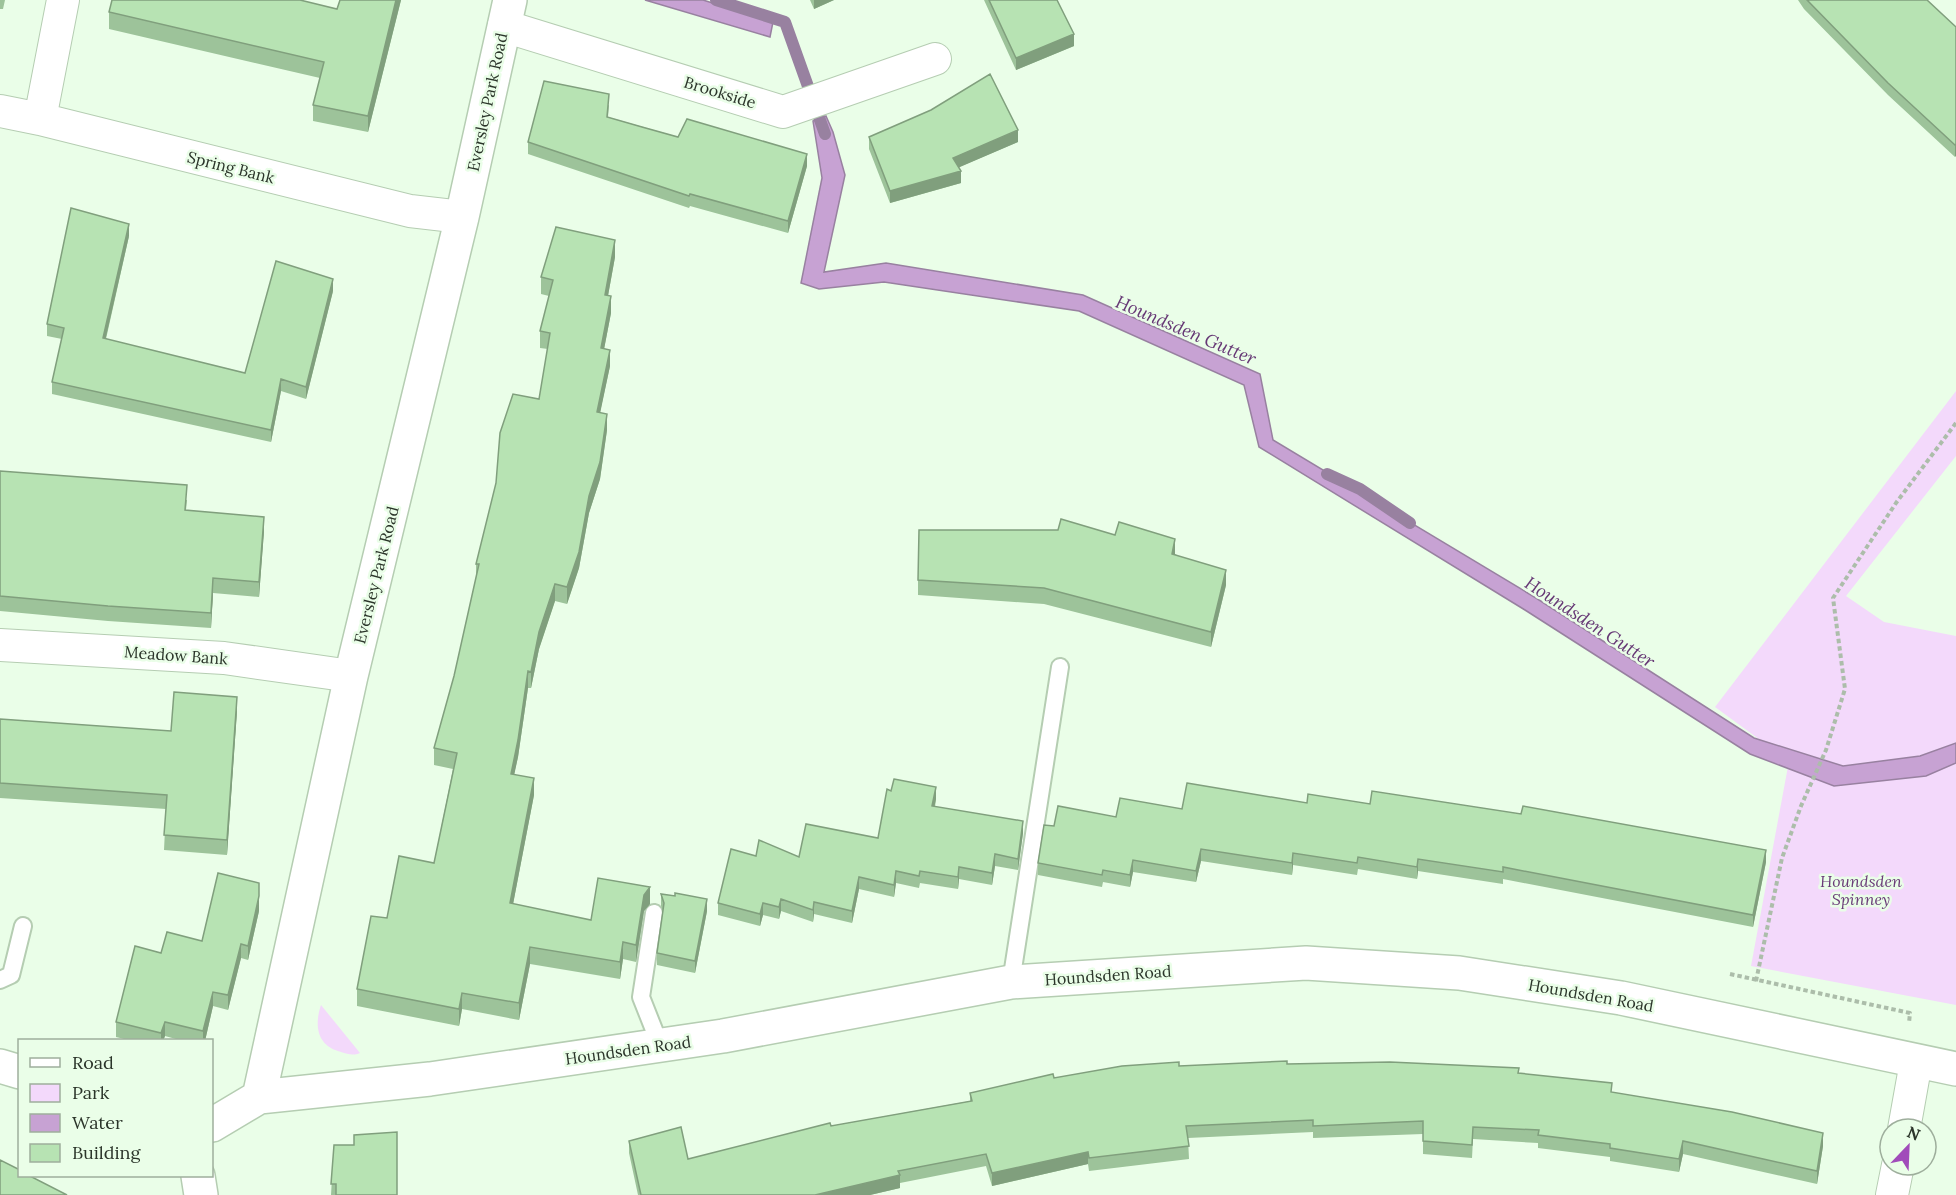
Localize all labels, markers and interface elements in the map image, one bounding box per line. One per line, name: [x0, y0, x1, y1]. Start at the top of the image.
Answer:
street label: Eversley Park Road: [463, 31, 512, 173]
street label: Brookside: [682, 72, 759, 112]
street label: Spring Bank: [185, 147, 277, 188]
water label: Houndsden Gutter: [1112, 290, 1261, 370]
street label: Eversley Park Road: [349, 504, 403, 646]
water label: Houndsden Gutter: [1520, 571, 1660, 673]
street label: Meadow Bank: [124, 641, 229, 669]
park label: Houndsden Spinney: [1820, 871, 1902, 909]
street label: Houndsden Road: [1044, 961, 1172, 989]
street label: Houndsden Road: [1527, 974, 1656, 1016]
street label: Houndsden Road: [564, 1031, 693, 1069]
legend: [18, 1039, 213, 1177]
text: Road: [72, 1051, 114, 1074]
text: Park: [72, 1081, 110, 1104]
text: Water: [72, 1111, 123, 1134]
north arrow: [1878, 1117, 1938, 1177]
text: N: [1904, 1122, 1923, 1145]
text: Building: [72, 1141, 142, 1164]

